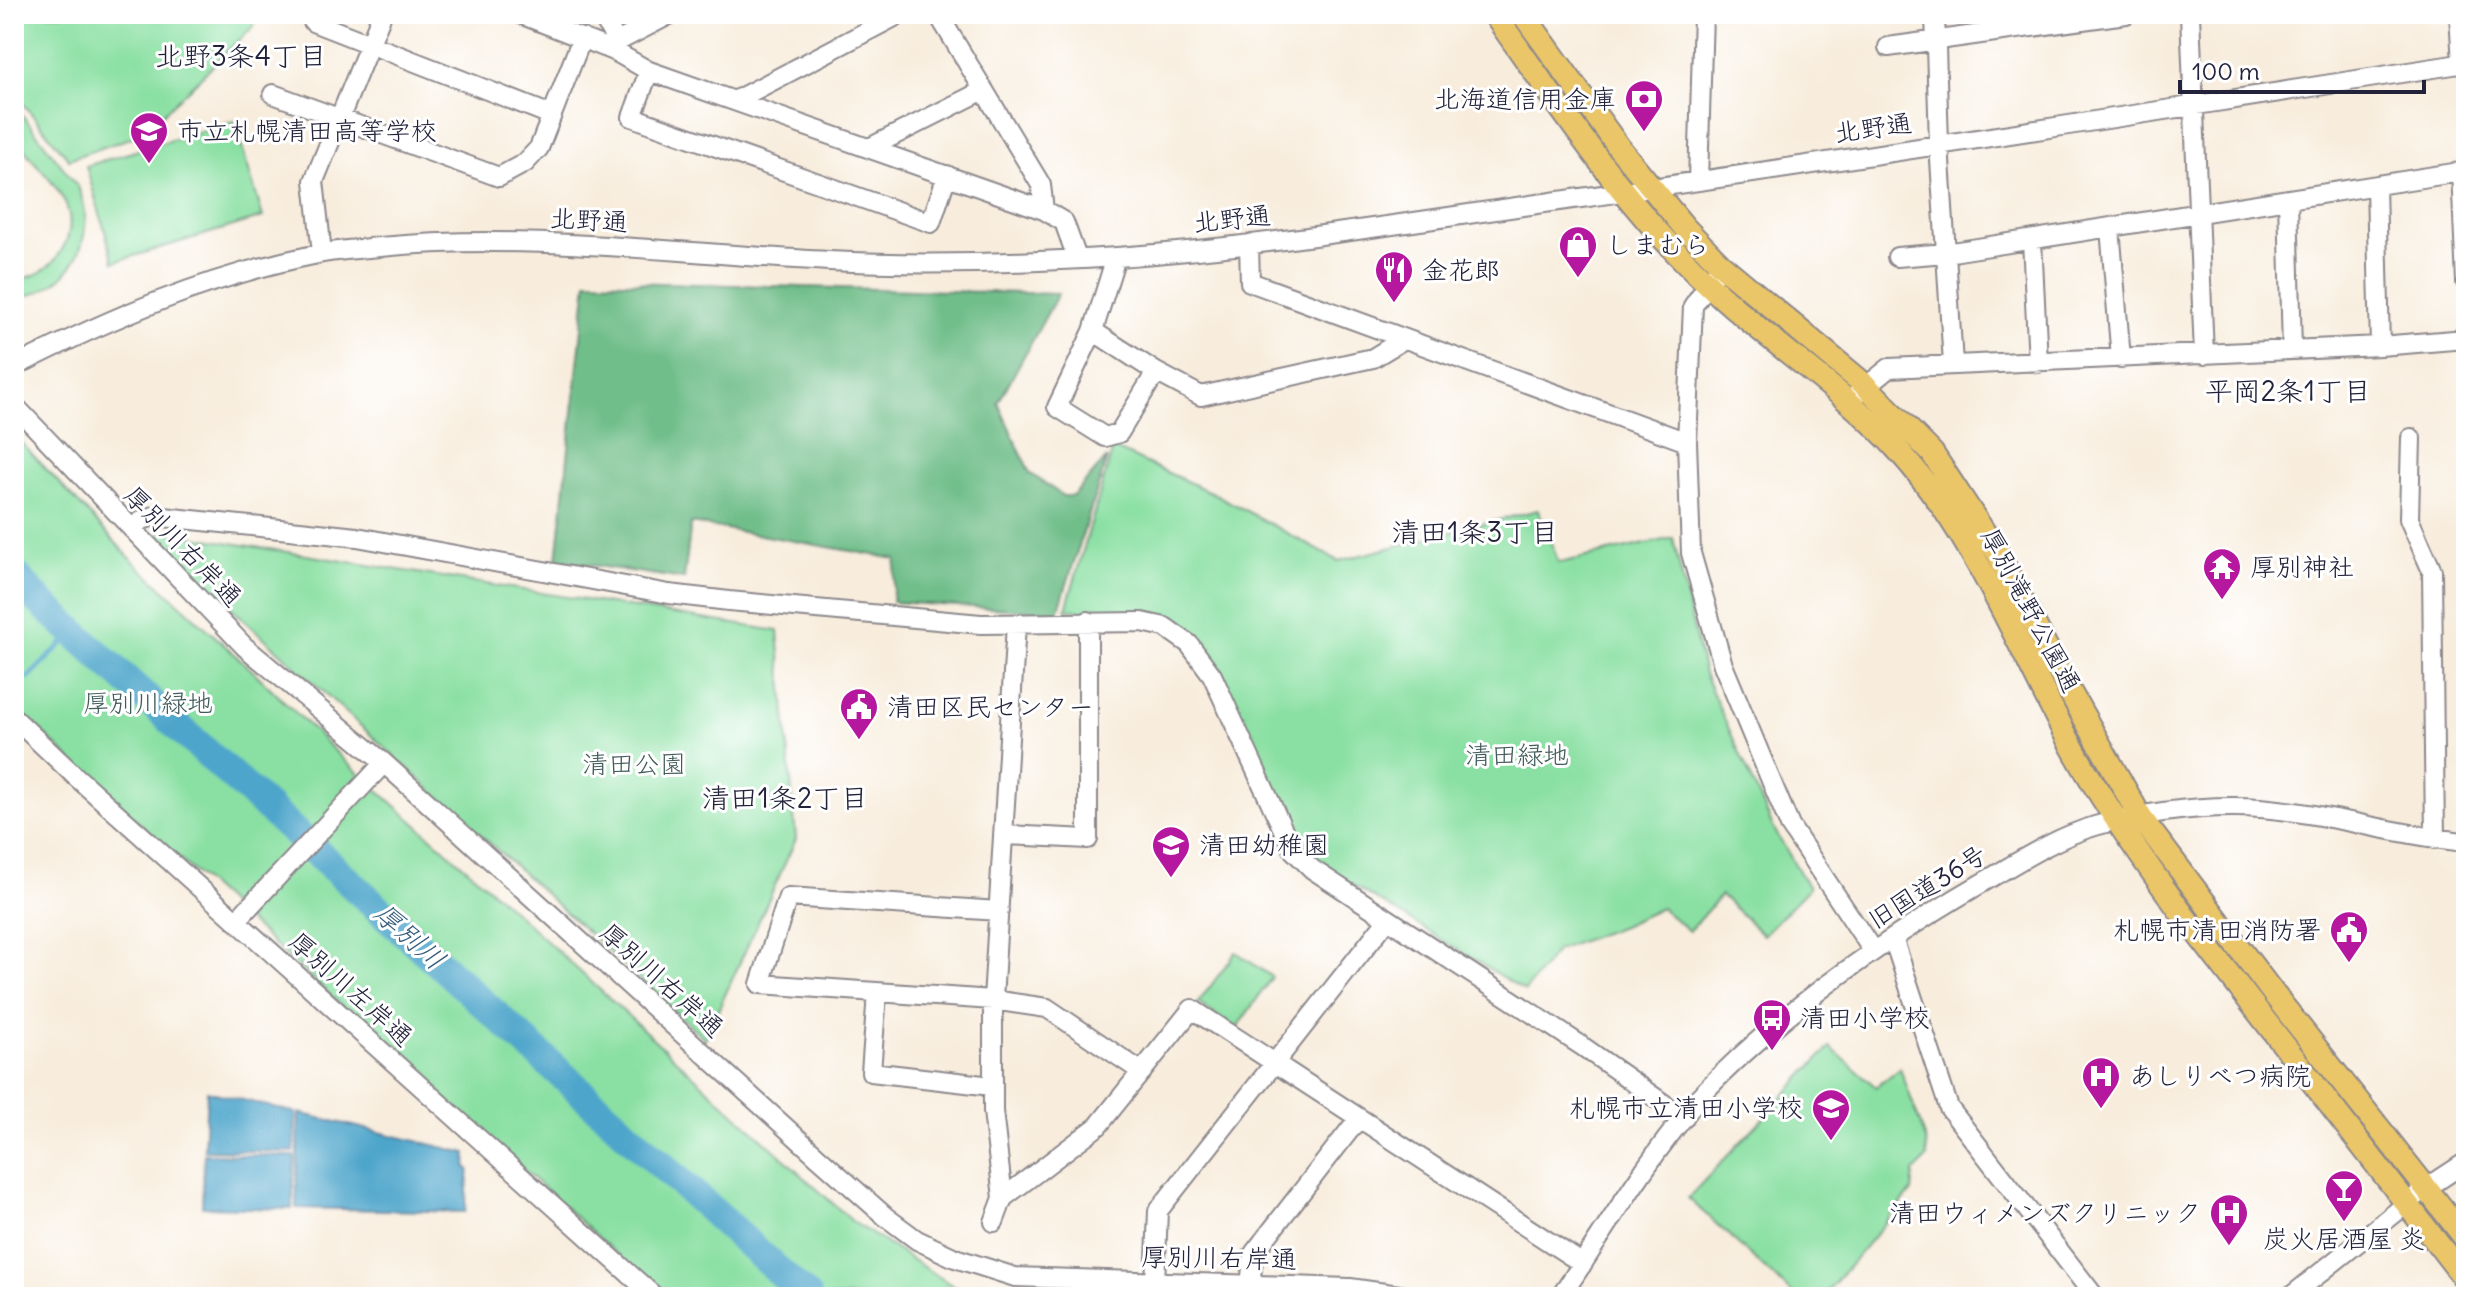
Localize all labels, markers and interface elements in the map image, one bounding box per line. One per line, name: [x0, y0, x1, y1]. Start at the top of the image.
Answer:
district label: 北野3条4丁目: [155, 38, 327, 74]
scale bar: [2180, 44, 2424, 94]
text: 100 m: [2192, 56, 2260, 86]
bank icon: 北海道信用金庫: [1623, 78, 1665, 133]
place label: 北海道信用金庫: [1434, 82, 1616, 115]
street label: 北野通: [1832, 106, 1914, 149]
school or university icon: 市立札幌清田高等学校: [128, 110, 170, 165]
place label: 市立札幌清田高等学校: [177, 114, 437, 147]
street label: 北野通: [1191, 198, 1272, 239]
street label: 北野通: [549, 201, 629, 238]
shop icon: しまむら: [1557, 224, 1599, 279]
place label: しまむら: [1606, 228, 1710, 261]
restaurant icon: 金花郎: [1373, 249, 1415, 304]
place label: 金花郎: [1422, 253, 1500, 286]
district label: 平岡2条1丁目: [2205, 373, 2371, 409]
street label: 厚別川右岸通: [117, 478, 249, 613]
district label: 清田1条3丁目: [1391, 514, 1559, 550]
street label: 厚別滝野公園通: [1974, 522, 2089, 698]
temple icon: 厚別神社: [2201, 546, 2243, 601]
place label: 厚別神社: [2250, 550, 2354, 583]
park label: 厚別川緑地: [83, 686, 213, 719]
public building icon: 清田区民センター: [838, 686, 880, 741]
place label: 清田区民センター: [887, 690, 1094, 723]
park label: 清田緑地: [1465, 738, 1569, 771]
park label: 清田公園: [582, 747, 686, 780]
district label: 清田1条2丁目: [702, 780, 868, 816]
school or university icon: 清田幼稚園: [1150, 824, 1192, 879]
place label: 清田幼稚園: [1199, 828, 1329, 861]
street label: 旧国道36号: [1861, 837, 1992, 936]
water label: 厚別川: [367, 895, 453, 977]
public building icon: 札幌市清田消防署: [2328, 909, 2370, 964]
place label: 札幌市清田消防署: [2113, 913, 2321, 946]
street label: 厚別川右岸通: [593, 915, 731, 1044]
street label: 厚別川左岸通: [282, 924, 420, 1053]
bus stop icon: 清田小学校: [1751, 997, 1793, 1052]
place label: 清田小学校: [1800, 1001, 1930, 1034]
hospital icon: あしりべつ病院: [2080, 1055, 2122, 1110]
place label: あしりべつ病院: [2129, 1059, 2311, 1092]
school or university icon: 札幌市立清田小学校: [1810, 1087, 1852, 1142]
place label: 札幌市立清田小学校: [1569, 1091, 1803, 1124]
bar icon: 炭火居酒屋 炎: [2323, 1168, 2365, 1223]
hospital icon: 清田ウィメンズクリニック: [2208, 1192, 2250, 1247]
place label: 清田ウィメンズクリニック: [1889, 1196, 2201, 1229]
place label: 炭火居酒屋 炎: [2263, 1222, 2425, 1255]
street label: 厚別川右岸通: [1141, 1240, 1297, 1275]

